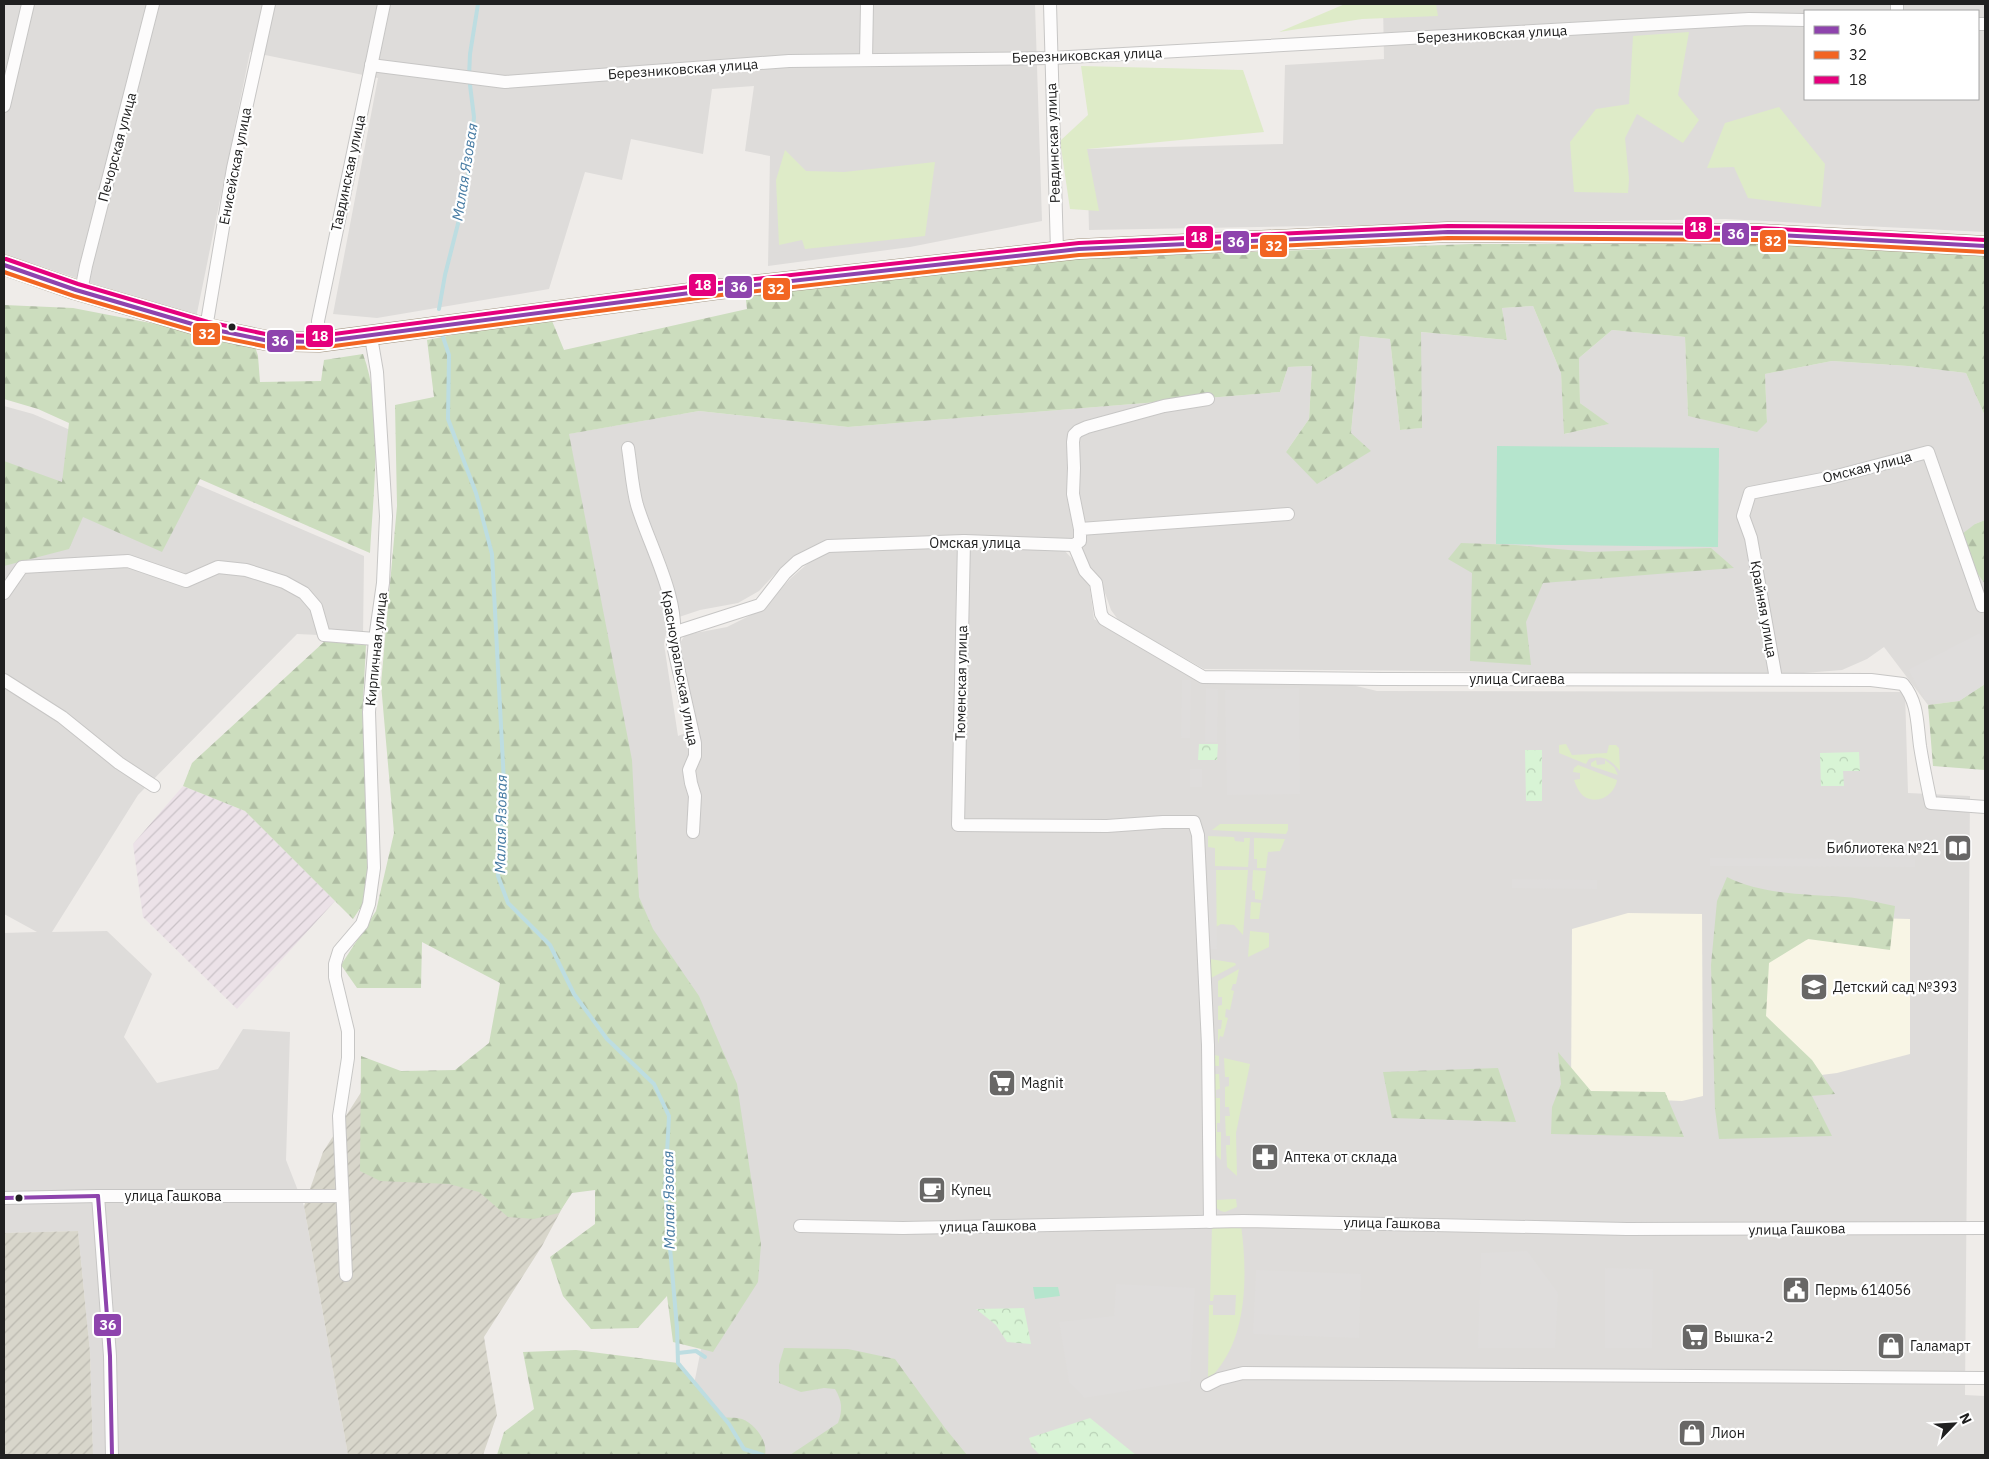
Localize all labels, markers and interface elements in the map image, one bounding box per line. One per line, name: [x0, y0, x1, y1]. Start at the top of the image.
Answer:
legend: [1804, 10, 1979, 100]
text: 36: [1849, 20, 1867, 39]
street label: Березниковская улица: [1416, 21, 1568, 47]
street label: Березниковская улица: [1011, 43, 1163, 67]
text: 32: [1849, 45, 1867, 64]
street label: Березниковская улица: [607, 55, 759, 83]
text: 18: [1849, 70, 1867, 89]
street label: Ревдинская улица: [1042, 82, 1064, 203]
street label: Печорская улица: [94, 90, 140, 204]
street label: Енисейская улица: [215, 105, 255, 226]
street label: Тавдинская улица: [327, 113, 369, 233]
water label: Малая Язовая: [447, 122, 482, 222]
line badge: 18: [1684, 216, 1713, 240]
text: 18: [1690, 218, 1706, 236]
line badge: 36: [1721, 222, 1750, 246]
line badge: 18: [1185, 225, 1214, 249]
text: 36: [1728, 225, 1744, 243]
text: 18: [1191, 228, 1207, 246]
line badge: 32: [1759, 229, 1787, 253]
line badge: 36: [1222, 230, 1250, 254]
text: 32: [1765, 232, 1781, 250]
text: 36: [1228, 233, 1244, 251]
line badge: 32: [1259, 234, 1288, 258]
text: 32: [1266, 237, 1282, 255]
line badge: 18: [688, 273, 717, 297]
line badge: 36: [724, 275, 753, 299]
text: 18: [695, 276, 711, 294]
line badge: 32: [762, 277, 791, 301]
text: 36: [731, 278, 747, 296]
text: 32: [768, 280, 784, 298]
line badge: 32: [192, 322, 221, 346]
unlabelled marker: [227, 322, 237, 332]
line badge: 18: [305, 324, 334, 348]
text: 32: [199, 325, 215, 343]
text: 18: [312, 327, 328, 345]
line badge: 36: [266, 329, 295, 353]
text: 36: [272, 332, 288, 350]
street label: Омская улица: [1821, 447, 1914, 487]
street label: Омская улица: [929, 534, 1021, 552]
street label: Крайняя улица: [1747, 559, 1781, 660]
street label: Красноуральская улица: [657, 589, 703, 748]
street label: Кирпичная улица: [361, 591, 391, 707]
street label: Тюменская улица: [951, 625, 971, 741]
street label: улица Сигаева: [1469, 670, 1565, 688]
water label: Малая Язовая: [490, 774, 511, 874]
library icon: Библиотека №21: [1943, 833, 1973, 863]
place label: Библиотека №21: [1827, 839, 1939, 857]
school or university icon: Детский сад №393: [1799, 972, 1829, 1002]
place label: Детский сад №393: [1833, 978, 1958, 996]
supermarket icon: Magnit: [987, 1068, 1017, 1098]
place label: Magnit: [1021, 1074, 1064, 1092]
pharmacy icon: Аптека от склада: [1250, 1142, 1280, 1172]
place label: Аптека от склада: [1284, 1148, 1398, 1166]
water label: Малая Язовая: [658, 1150, 679, 1250]
cafe icon: Купец: [917, 1175, 947, 1205]
place label: Купец: [951, 1181, 992, 1199]
street label: улица Гашкова: [124, 1187, 222, 1205]
unlabelled marker: [14, 1193, 24, 1203]
street label: улица Гашкова: [1343, 1213, 1441, 1233]
street label: улица Гашкова: [939, 1216, 1037, 1236]
street label: улица Гашкова: [1748, 1219, 1846, 1239]
public building icon: Пермь 614056: [1781, 1275, 1811, 1305]
place label: Пермь 614056: [1815, 1281, 1911, 1299]
line badge: 36: [93, 1313, 122, 1337]
text: 36: [100, 1316, 116, 1334]
supermarket icon: Вышка-2: [1680, 1322, 1710, 1352]
place label: Вышка-2: [1714, 1328, 1773, 1346]
shop icon: Галамарт: [1876, 1331, 1906, 1361]
place label: Галамарт: [1910, 1337, 1971, 1355]
north arrow: [1929, 1399, 1979, 1449]
text: N: [1955, 1410, 1976, 1427]
shop icon: Лион: [1677, 1418, 1707, 1448]
place label: Лион: [1711, 1424, 1745, 1442]

